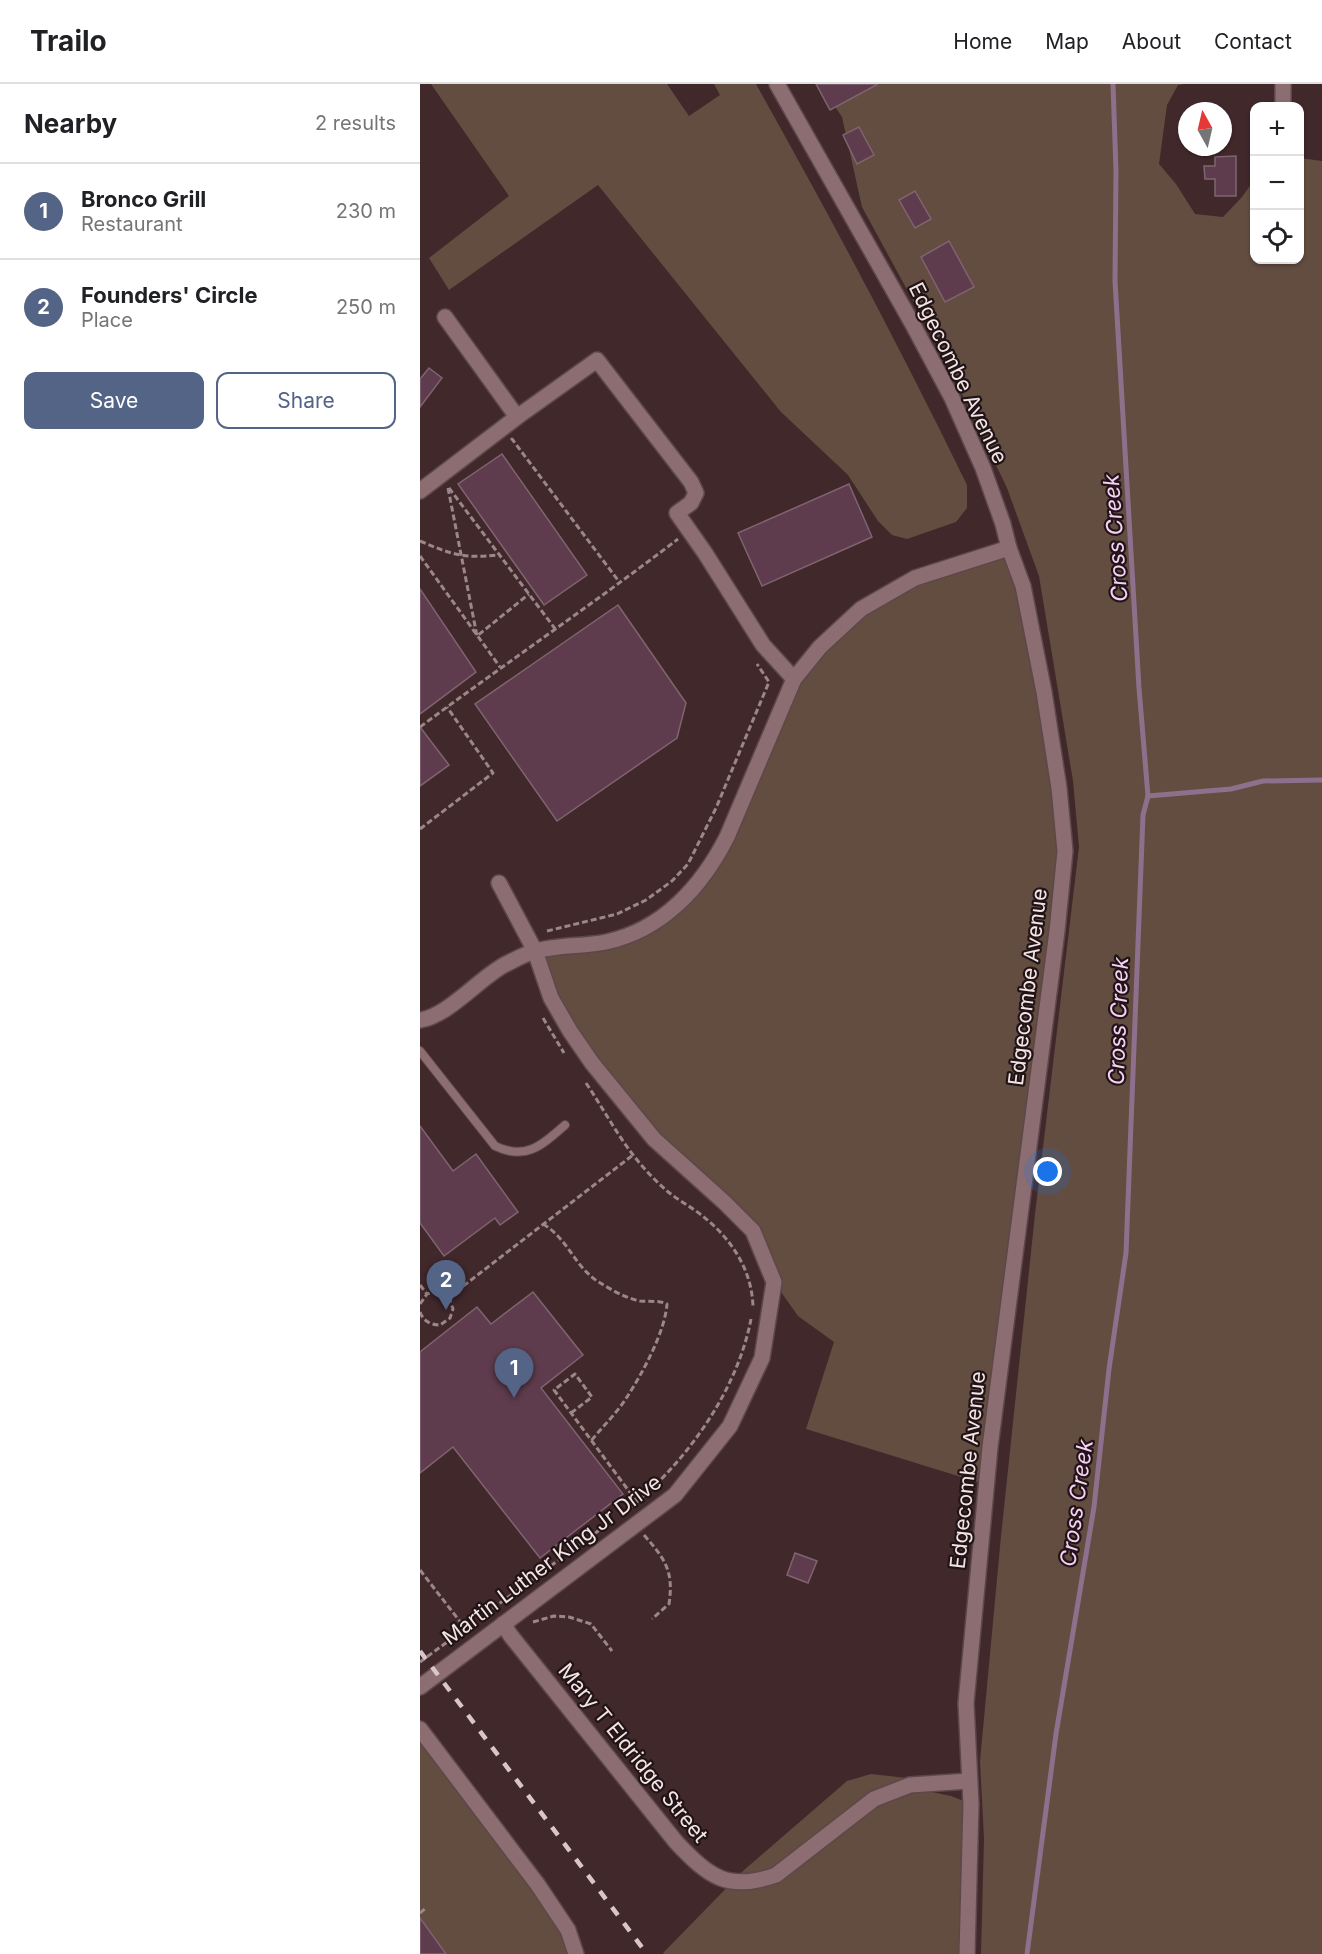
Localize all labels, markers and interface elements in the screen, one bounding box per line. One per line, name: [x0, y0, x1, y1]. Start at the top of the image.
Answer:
text: Trailo: [30, 24, 107, 58]
text: Home: [953, 29, 1012, 54]
text: Map: [1045, 29, 1089, 54]
text: About: [1122, 29, 1181, 54]
text: Contact: [1214, 29, 1292, 54]
north arrow: [1178, 102, 1232, 156]
map controls: [1250, 102, 1304, 264]
button: +: [1250, 102, 1304, 156]
text: Nearby: [24, 108, 117, 139]
text: 2 results: [315, 111, 396, 135]
button: −: [1250, 156, 1304, 210]
text: Bronco Grill: [81, 186, 206, 212]
text: 1: [39, 199, 48, 223]
text: 230 m: [336, 199, 396, 223]
button: locate: [1250, 210, 1304, 264]
text: Restaurant: [81, 212, 183, 236]
street label: Edgecombe Avenue: [904, 278, 1013, 467]
text: Founders' Circle: [81, 282, 258, 308]
text: 2: [37, 295, 50, 319]
text: 250 m: [336, 295, 396, 319]
text: Place: [81, 308, 133, 332]
button: Save: [24, 372, 204, 429]
button: Share: [216, 372, 396, 429]
water label: Cross Creek: [1098, 472, 1132, 603]
street label: Edgecombe Avenue: [1003, 887, 1052, 1087]
water label: Cross Creek: [1103, 956, 1133, 1085]
your location: [1033, 1157, 1062, 1186]
pin: 2: [426, 1260, 466, 1310]
pin: 1: [494, 1348, 533, 1398]
street label: Edgecombe Avenue: [945, 1370, 990, 1570]
water label: Cross Creek: [1054, 1437, 1098, 1568]
street label: Martin Luther King Jr Drive: [437, 1469, 666, 1650]
street label: Mary T Eldridge Street: [553, 1658, 713, 1847]

